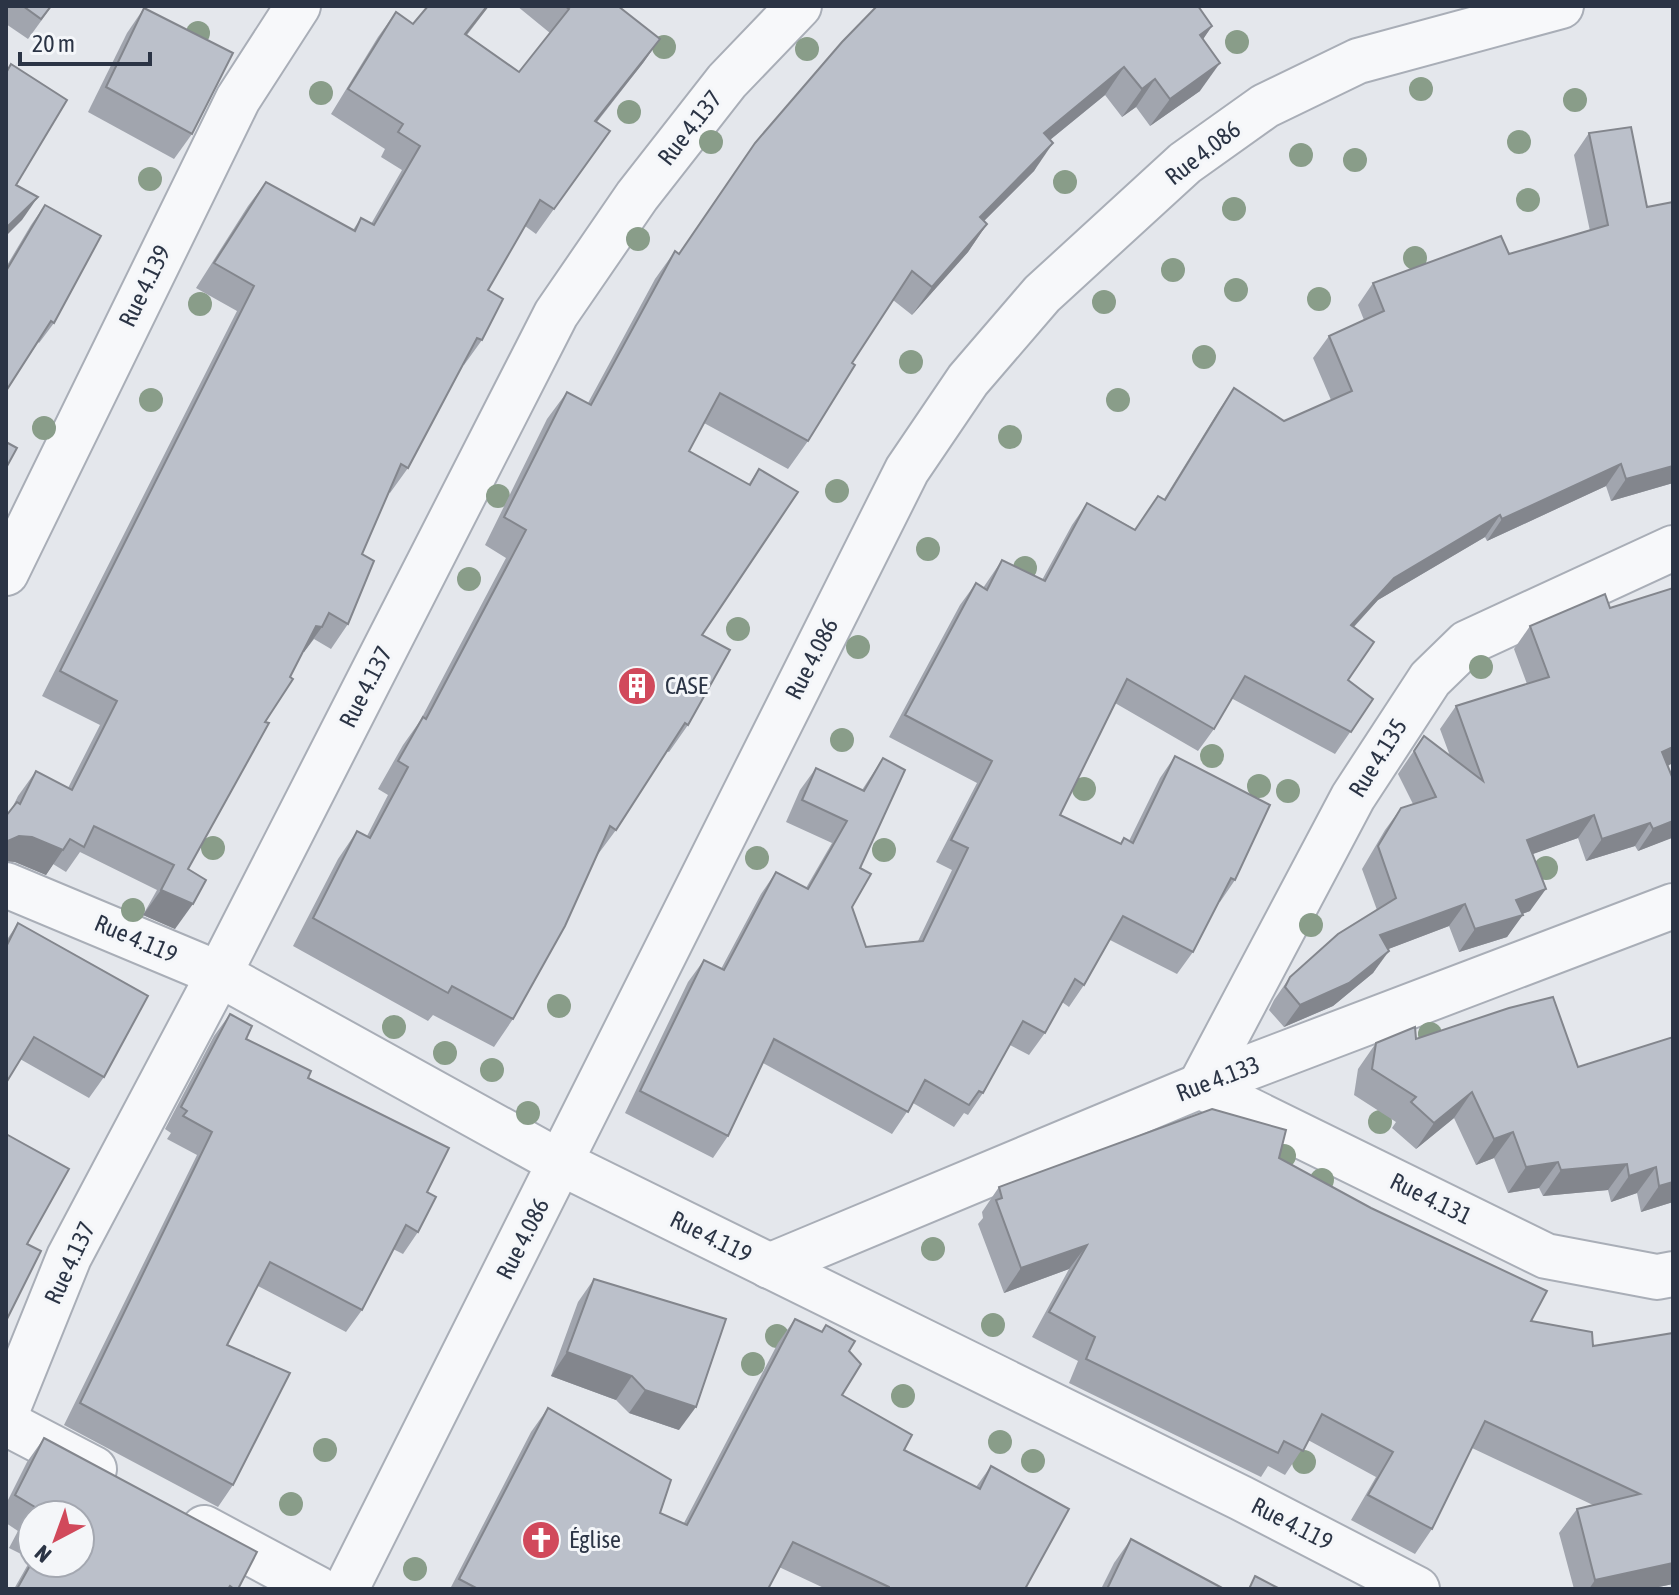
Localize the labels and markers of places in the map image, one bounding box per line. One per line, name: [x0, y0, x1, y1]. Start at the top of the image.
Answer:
building icon: CASE: [616, 665, 658, 707]
place label: CASE: [665, 672, 708, 699]
church icon: Église: [520, 1519, 562, 1561]
place label: Église: [569, 1526, 621, 1553]

